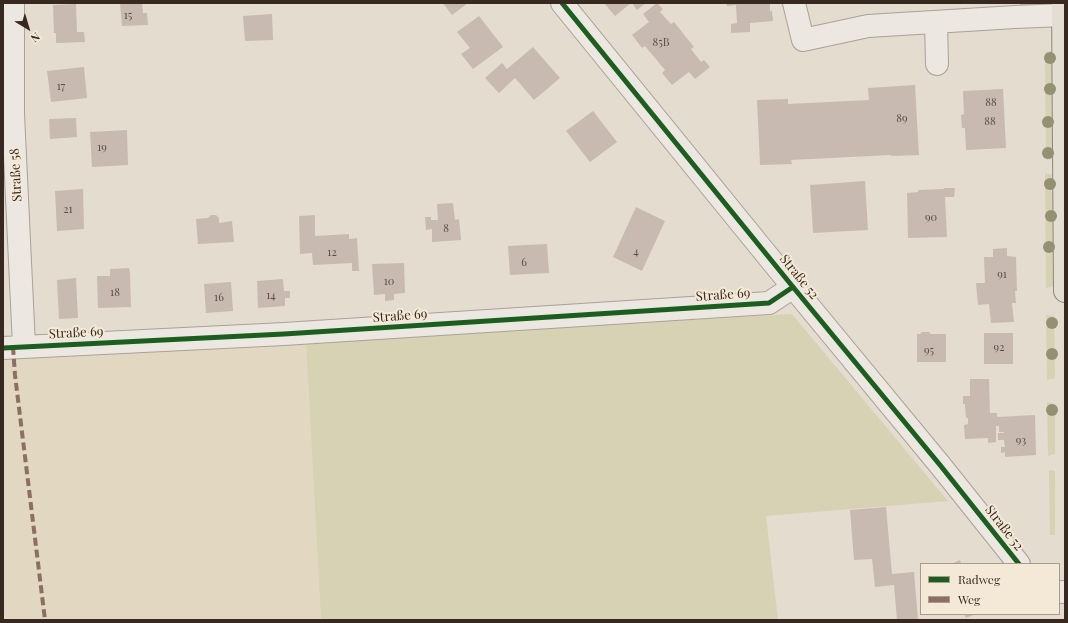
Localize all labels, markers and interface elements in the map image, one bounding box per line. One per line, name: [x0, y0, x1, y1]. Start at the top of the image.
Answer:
north arrow: [8, 8, 48, 48]
house number: 15: [124, 9, 132, 23]
text: N: [28, 29, 43, 46]
house number: 85B: [652, 36, 670, 50]
house number: 17: [57, 80, 65, 94]
house number: 88: [985, 96, 997, 110]
house number: 89: [896, 112, 908, 126]
house number: 88: [984, 115, 996, 129]
house number: 19: [97, 141, 107, 155]
street label: Straße 58: [7, 148, 25, 202]
house number: 21: [63, 203, 73, 217]
house number: 90: [925, 211, 937, 225]
house number: 8: [443, 222, 449, 236]
house number: 4: [633, 245, 639, 259]
house number: 12: [327, 246, 337, 260]
street label: Straße 52: [776, 252, 822, 302]
house number: 6: [521, 256, 527, 270]
house number: 91: [997, 268, 1007, 282]
house number: 10: [384, 275, 394, 289]
street label: Straße 69: [695, 285, 751, 305]
house number: 18: [110, 286, 120, 300]
house number: 14: [266, 289, 276, 303]
house number: 16: [214, 291, 224, 305]
street label: Straße 69: [372, 306, 428, 326]
street label: Straße 69: [48, 324, 104, 342]
house number: 92: [994, 341, 1004, 355]
house number: 95: [924, 344, 934, 358]
house number: 93: [1016, 434, 1026, 448]
street label: Straße 52: [982, 502, 1026, 554]
legend: [920, 563, 1060, 615]
text: Radweg: [958, 571, 1000, 587]
text: Weg: [958, 591, 980, 607]

